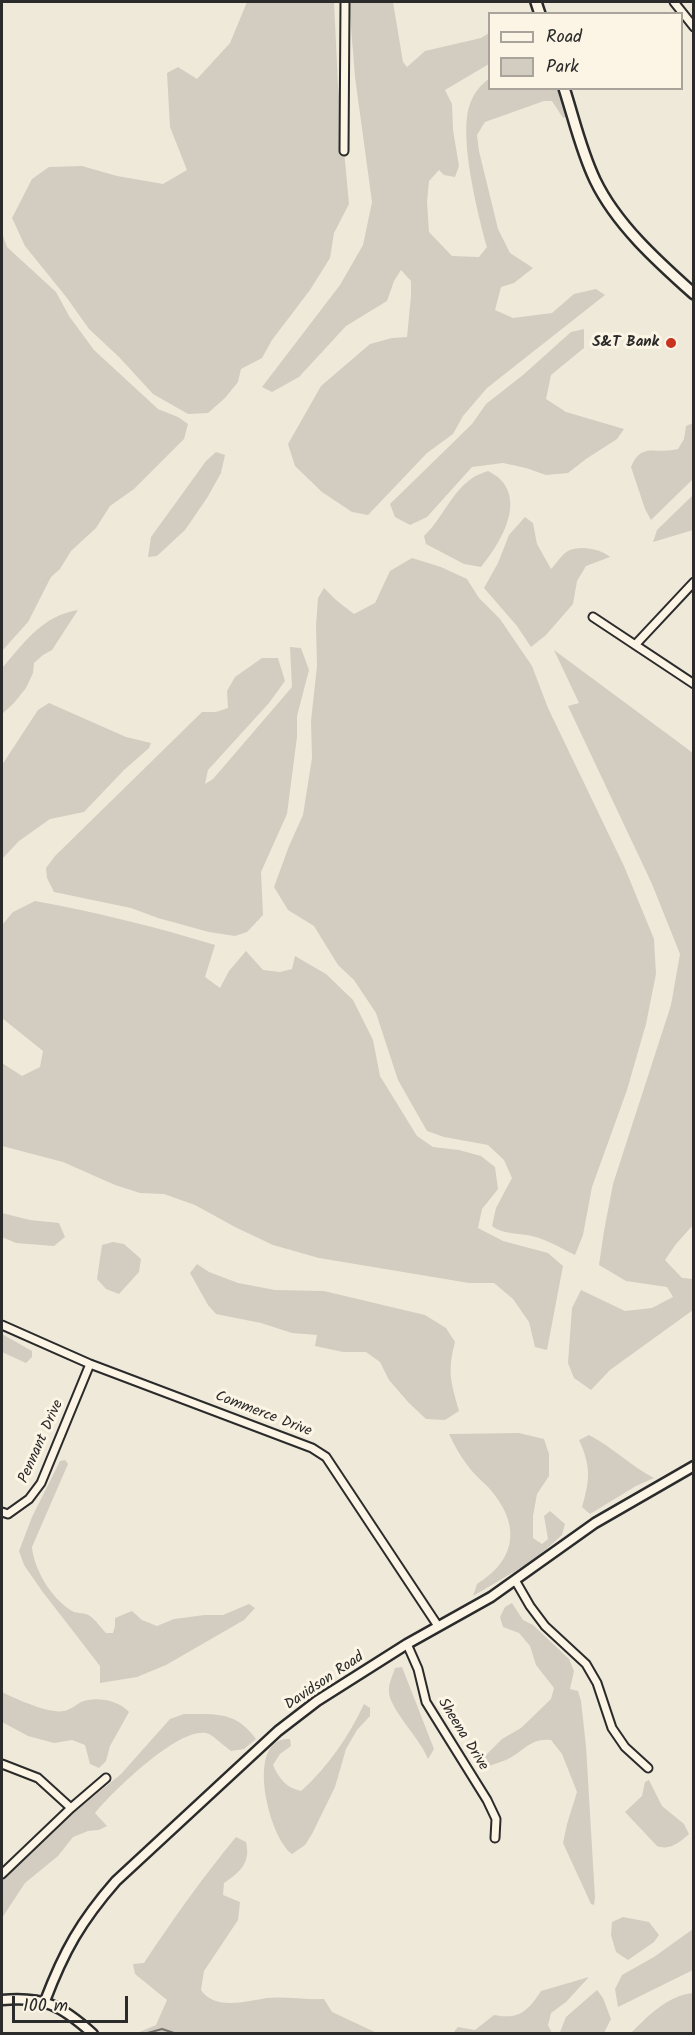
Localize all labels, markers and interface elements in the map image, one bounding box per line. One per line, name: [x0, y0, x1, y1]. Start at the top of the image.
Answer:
legend: [488, 12, 683, 90]
text: Road: [546, 23, 582, 52]
text: Park: [546, 53, 579, 82]
place label: S&T Bank: [592, 334, 659, 352]
marker: S&T Bank: [664, 336, 678, 350]
street label: Commerce Drive: [212, 1388, 314, 1442]
street label: Pennant Drive: [16, 1398, 68, 1486]
street label: Davidson Road: [282, 1649, 368, 1715]
street label: Sheena Drive: [433, 1696, 491, 1774]
scale bar: [15, 1984, 130, 2022]
text: 100 m: [23, 1992, 68, 2021]

